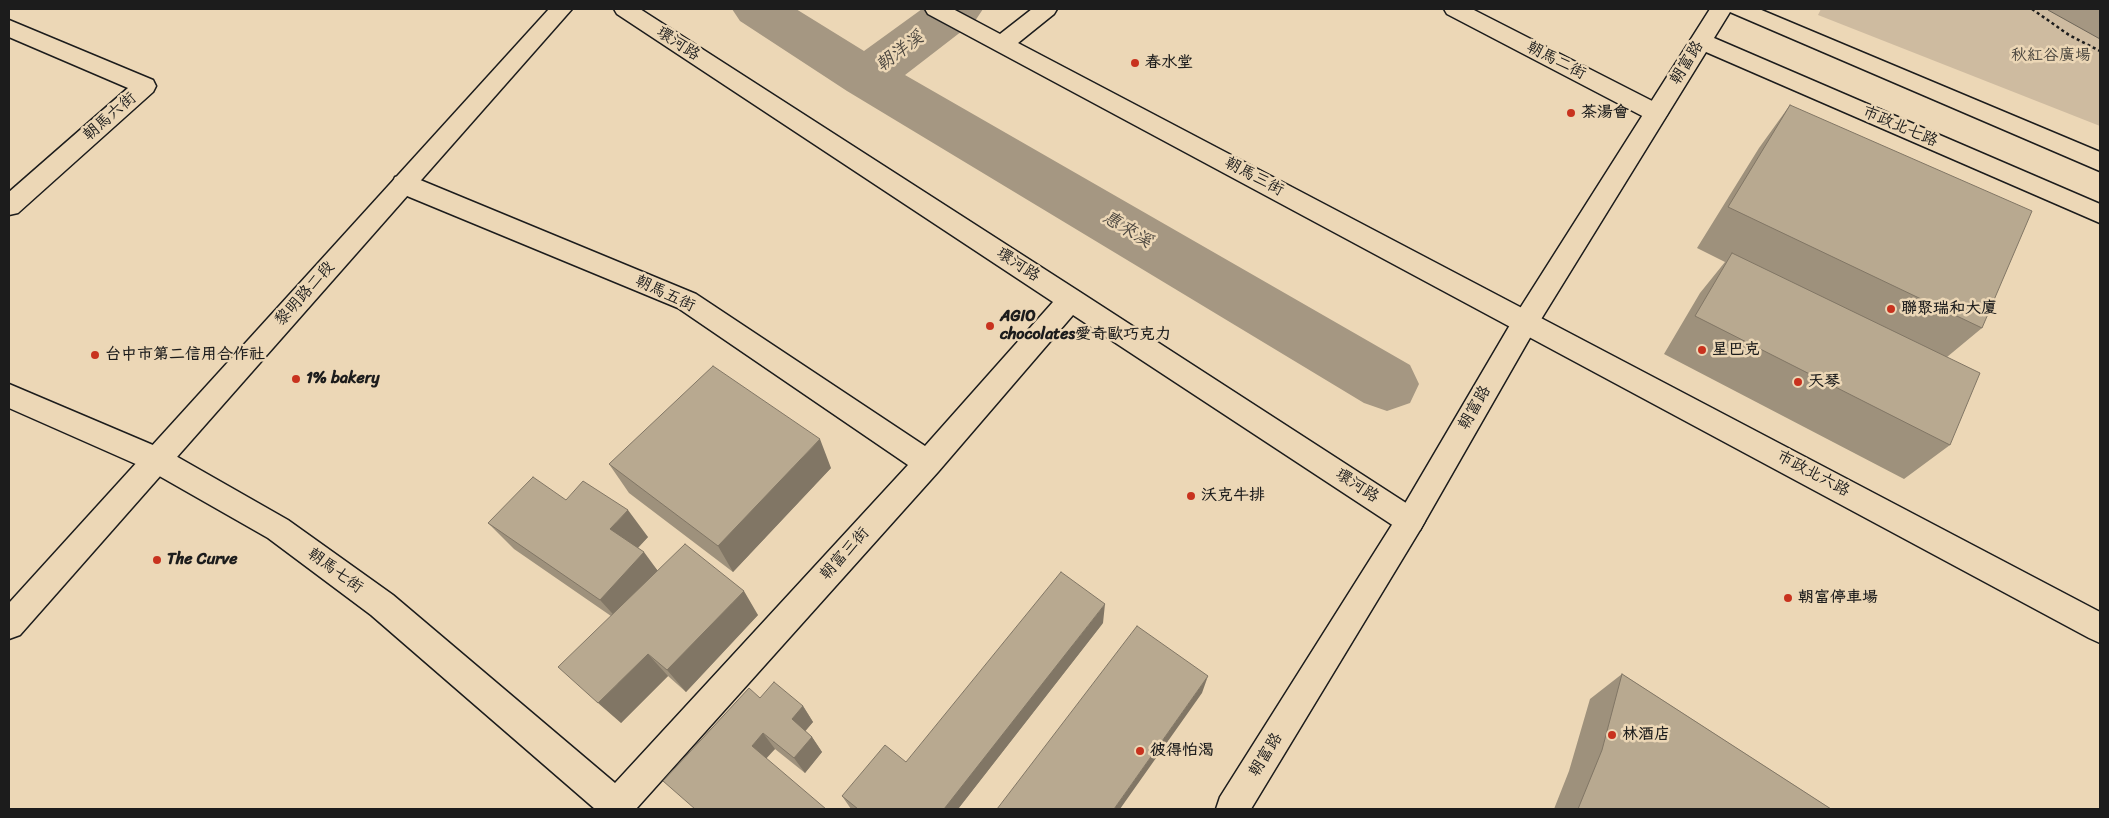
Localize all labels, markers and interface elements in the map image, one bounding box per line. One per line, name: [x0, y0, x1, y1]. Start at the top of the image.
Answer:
street label: 環河路: [653, 23, 703, 65]
water label: 朝洋溪: [872, 27, 928, 77]
street label: 朝馬二街: [1523, 38, 1589, 84]
street label: 朝富路: [1666, 38, 1708, 88]
park label: 秋紅谷廣場: [2011, 46, 2091, 66]
place label: 春水堂: [1145, 53, 1193, 73]
marker: 春水堂: [1129, 57, 1141, 69]
street label: 朝馬六街: [80, 89, 140, 145]
place label: 茶湯會: [1581, 103, 1629, 123]
street label: 市政北七路: [1859, 103, 1941, 151]
marker: 茶湯會: [1565, 107, 1577, 119]
street label: 朝馬三街: [1221, 154, 1287, 200]
water label: 惠來溪: [1098, 207, 1156, 253]
street label: 環河路: [993, 244, 1043, 286]
street label: 黎明路二段: [271, 258, 339, 330]
street label: 朝馬五街: [632, 272, 698, 316]
place label: 聯聚瑞和大廈: [1901, 299, 1997, 319]
marker: 聯聚瑞和大廈: [1885, 303, 1897, 315]
place label: AGIO chocolates愛奇歐巧克力: [1000, 307, 1171, 345]
marker: AGIO chocolates愛奇歐巧克力: [984, 320, 996, 332]
place label: 星巴克: [1712, 340, 1760, 360]
marker: 星巴克: [1696, 344, 1708, 356]
place label: 台中市第二信用合作社: [105, 345, 265, 365]
marker: 台中市第二信用合作社: [89, 349, 101, 361]
place label: 1% bakery: [306, 369, 380, 389]
place label: 天琴: [1808, 372, 1840, 392]
marker: 1% bakery: [290, 373, 302, 385]
marker: 天琴: [1792, 376, 1804, 388]
street label: 朝富路: [1455, 382, 1495, 434]
street label: 市政北六路: [1773, 447, 1853, 501]
street label: 環河路: [1332, 465, 1382, 507]
place label: 沃克牛排: [1201, 486, 1265, 506]
marker: 沃克牛排: [1185, 490, 1197, 502]
street label: 朝富三街: [816, 524, 874, 584]
street label: 朝馬七街: [303, 544, 367, 598]
place label: The Curve: [167, 550, 237, 570]
marker: The Curve: [151, 554, 163, 566]
place label: 朝富停車場: [1798, 588, 1878, 608]
marker: 朝富停車場: [1782, 592, 1794, 604]
place label: 林酒店: [1622, 725, 1670, 745]
marker: 林酒店: [1606, 729, 1618, 741]
street label: 朝富路: [1245, 730, 1287, 780]
place label: 彼得怕渴: [1150, 741, 1214, 761]
marker: 彼得怕渴: [1134, 745, 1146, 757]

